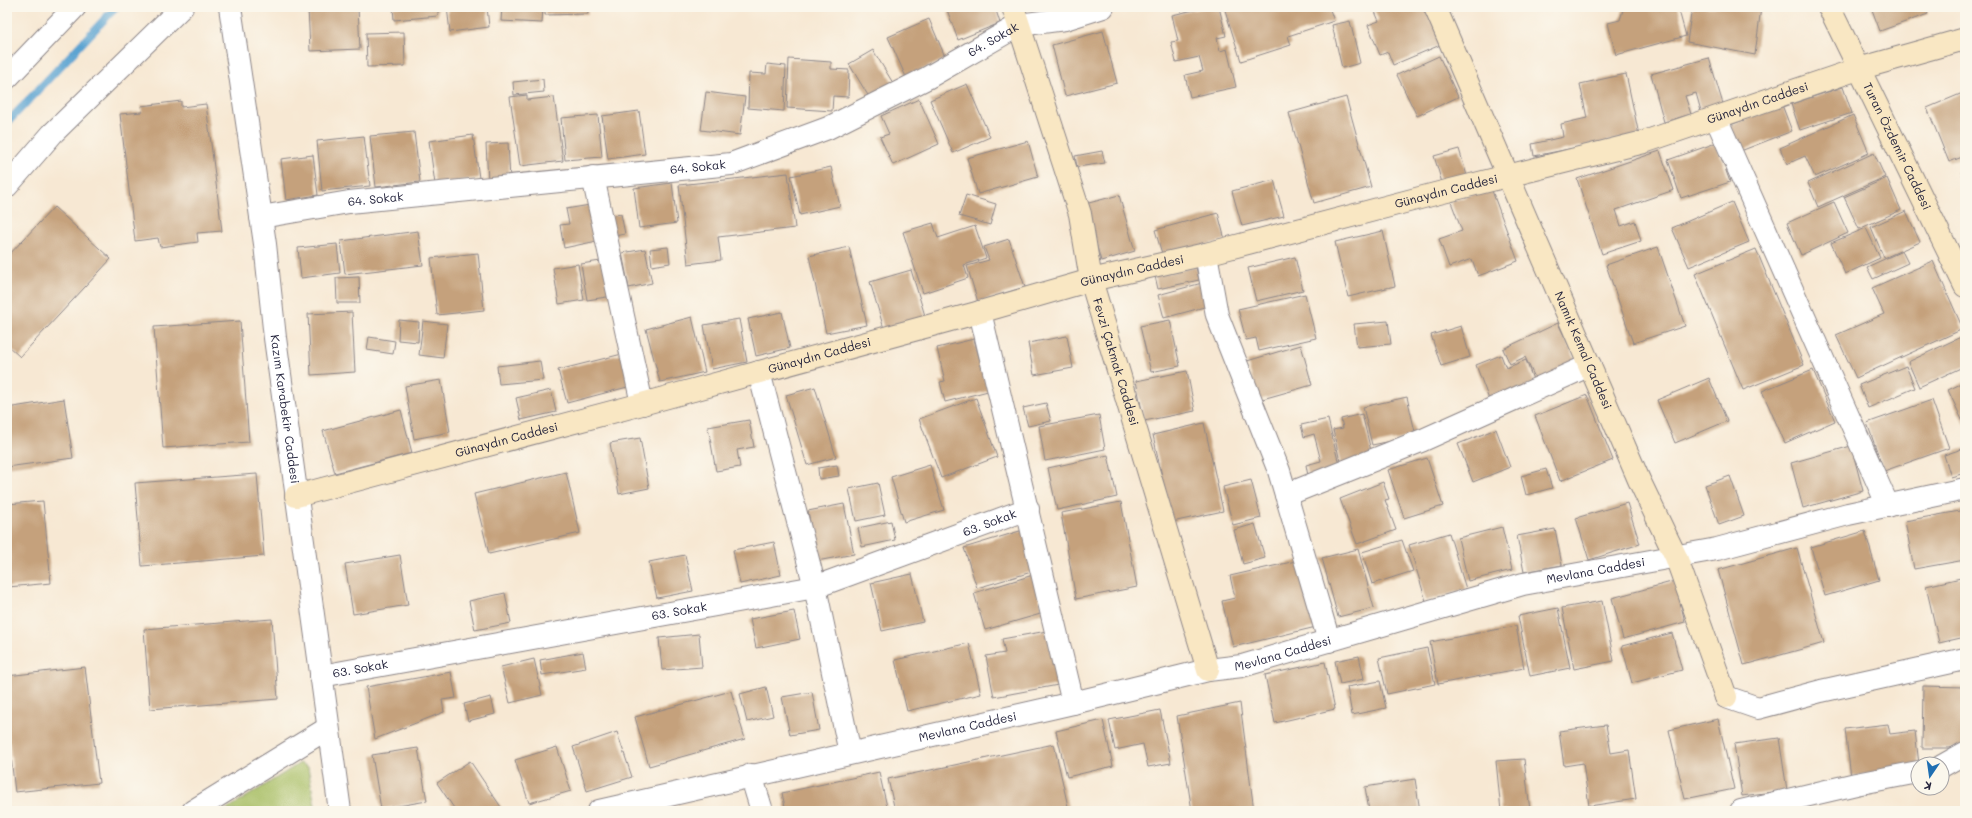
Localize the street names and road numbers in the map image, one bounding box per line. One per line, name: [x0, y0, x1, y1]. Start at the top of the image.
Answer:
street label: 64. Sokak: [965, 18, 1021, 60]
street label: Günaydın Caddesi: [1705, 78, 1810, 127]
street label: Turan Özdemir Caddesi: [1860, 79, 1936, 212]
street label: 64. Sokak: [669, 156, 726, 177]
street label: Günaydın Caddesi: [1393, 170, 1499, 211]
street label: 64. Sokak: [347, 188, 404, 209]
street label: Günaydın Caddesi: [1078, 250, 1185, 290]
street label: Namık Kemal Caddesi: [1552, 289, 1616, 411]
street label: Fevzi Çakmak Caddesi: [1090, 296, 1143, 427]
street label: Günaydın Caddesi: [766, 333, 873, 376]
street label: Kazım Karabekir Caddesi: [268, 334, 304, 485]
street label: Günaydın Caddesi: [453, 418, 560, 460]
street label: 63. Sokak: [960, 505, 1018, 539]
street label: Mevlana Caddesi: [1545, 553, 1646, 587]
street label: 63. Sokak: [650, 598, 708, 623]
street label: Mevlana Caddesi: [1234, 631, 1333, 674]
street label: 63. Sokak: [331, 655, 389, 681]
street label: Mevlana Caddesi: [917, 707, 1018, 745]

